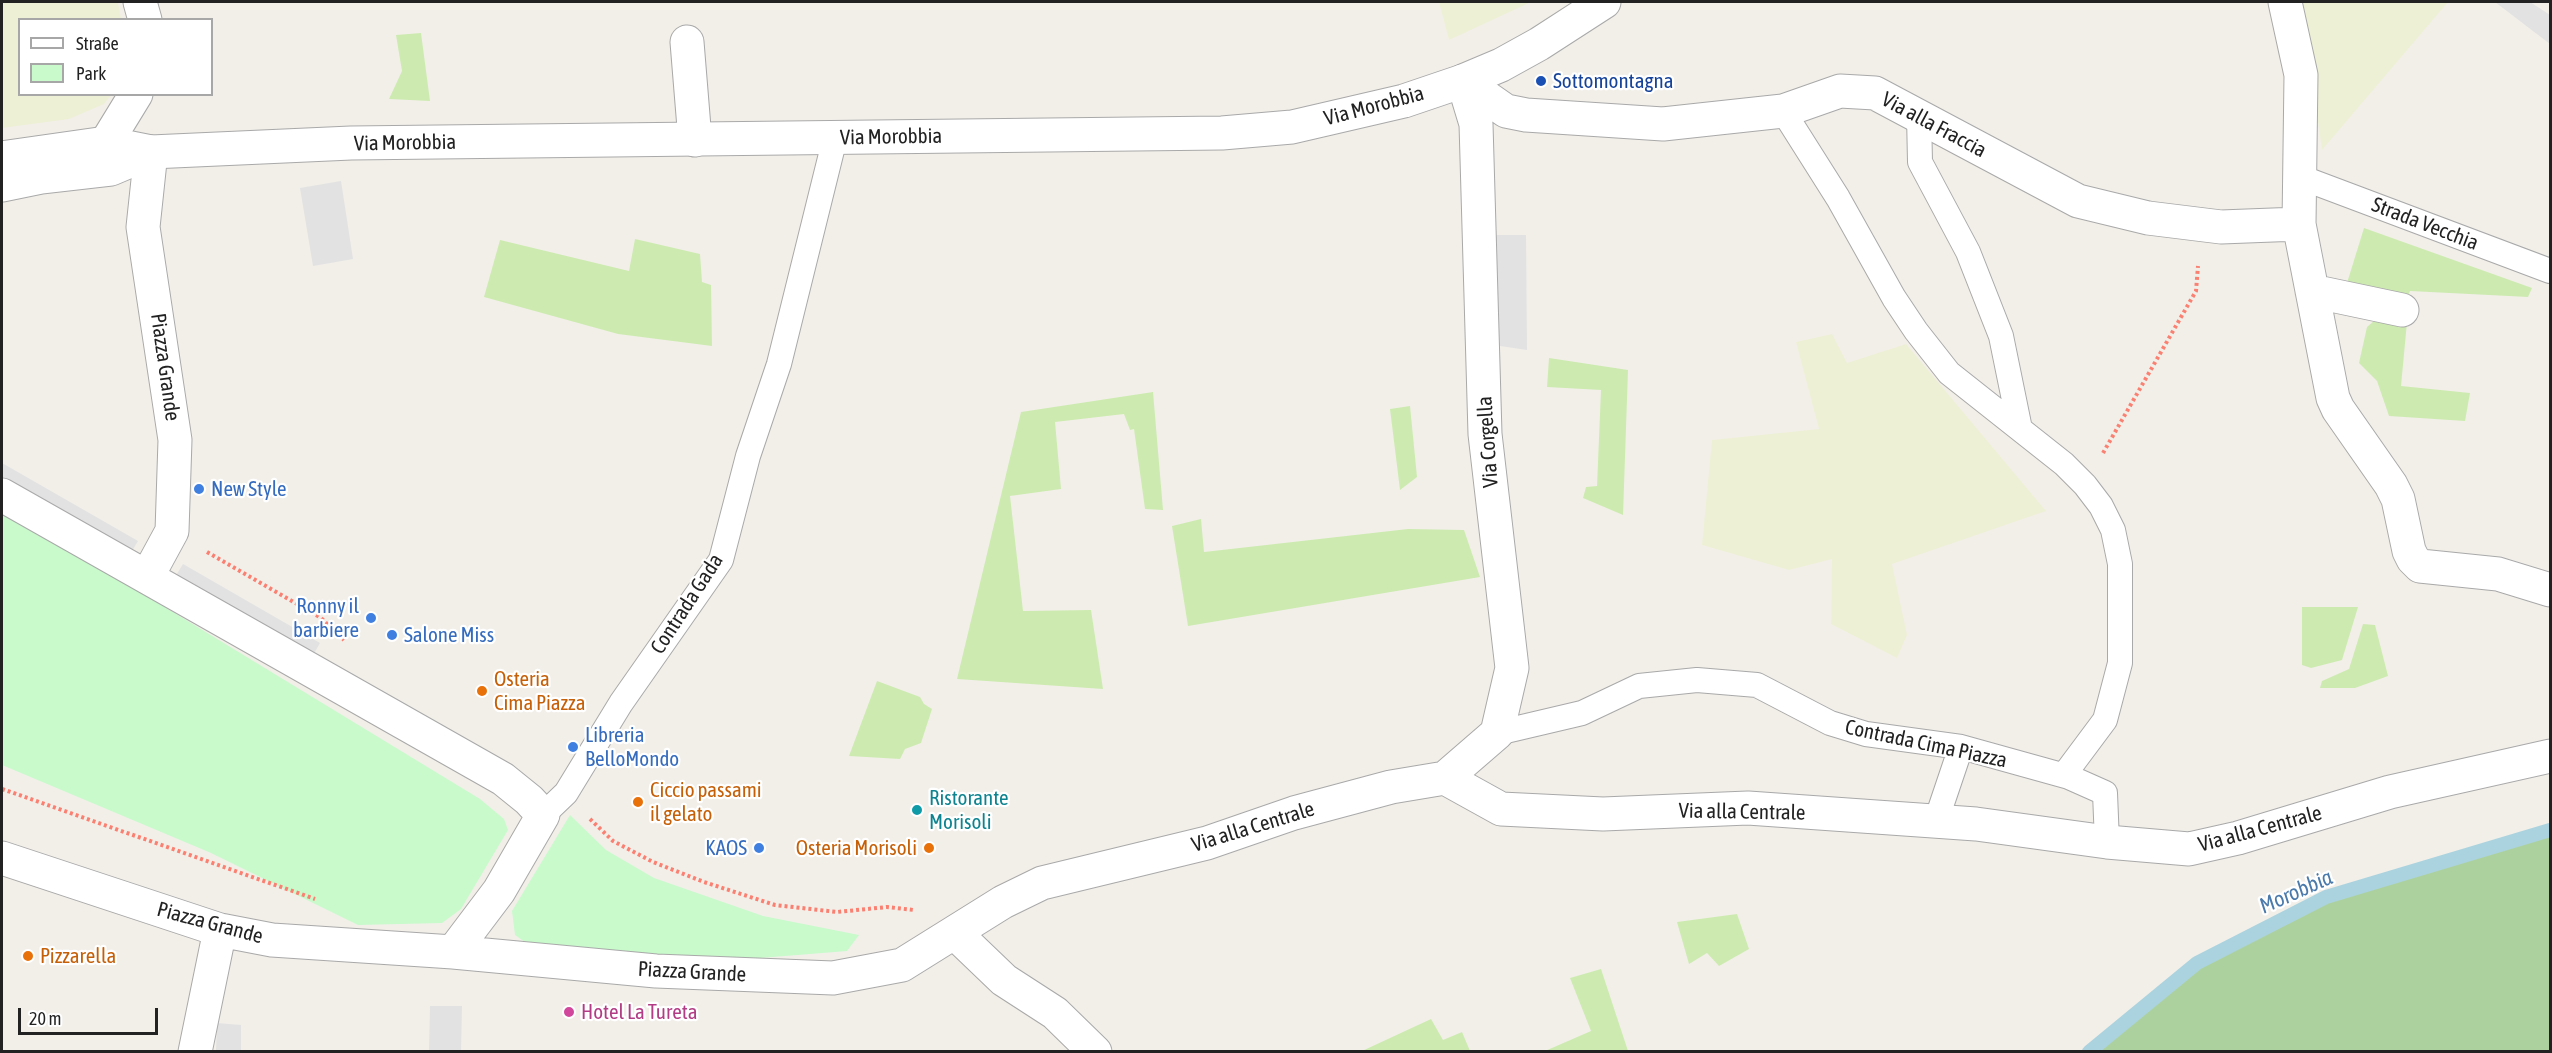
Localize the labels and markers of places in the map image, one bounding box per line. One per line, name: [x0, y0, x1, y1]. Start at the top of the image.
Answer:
place label: Sottomontagna: [1553, 68, 1673, 94]
marker: Sottomontagna: [1534, 74, 1548, 88]
place label: New Style: [211, 476, 287, 502]
marker: New Style: [192, 482, 206, 496]
place label: Ronny il barbiere: [293, 593, 359, 643]
marker: Ronny il barbiere: [364, 611, 378, 625]
place label: Salone Miss: [404, 622, 494, 648]
marker: Salone Miss: [385, 628, 399, 642]
place label: Osteria Cima Piazza: [494, 666, 585, 716]
marker: Osteria Cima Piazza: [475, 684, 489, 698]
place label: Libreria BelloMondo: [585, 722, 679, 772]
marker: Libreria BelloMondo: [566, 740, 580, 754]
place label: Ciccio passami il gelato: [650, 777, 762, 827]
place label: Ristorante Morisoli: [929, 785, 1009, 835]
marker: Ciccio passami il gelato: [631, 795, 645, 809]
marker: Ristorante Morisoli: [910, 803, 924, 817]
place label: KAOS: [705, 835, 747, 861]
place label: Osteria Morisoli: [796, 835, 917, 861]
marker: KAOS: [752, 841, 766, 855]
marker: Osteria Morisoli: [922, 841, 936, 855]
place label: Pizzarella: [40, 943, 116, 969]
marker: Pizzarella: [21, 949, 35, 963]
place label: Hotel La Tureta: [581, 999, 698, 1025]
marker: Hotel La Tureta: [562, 1005, 576, 1019]

